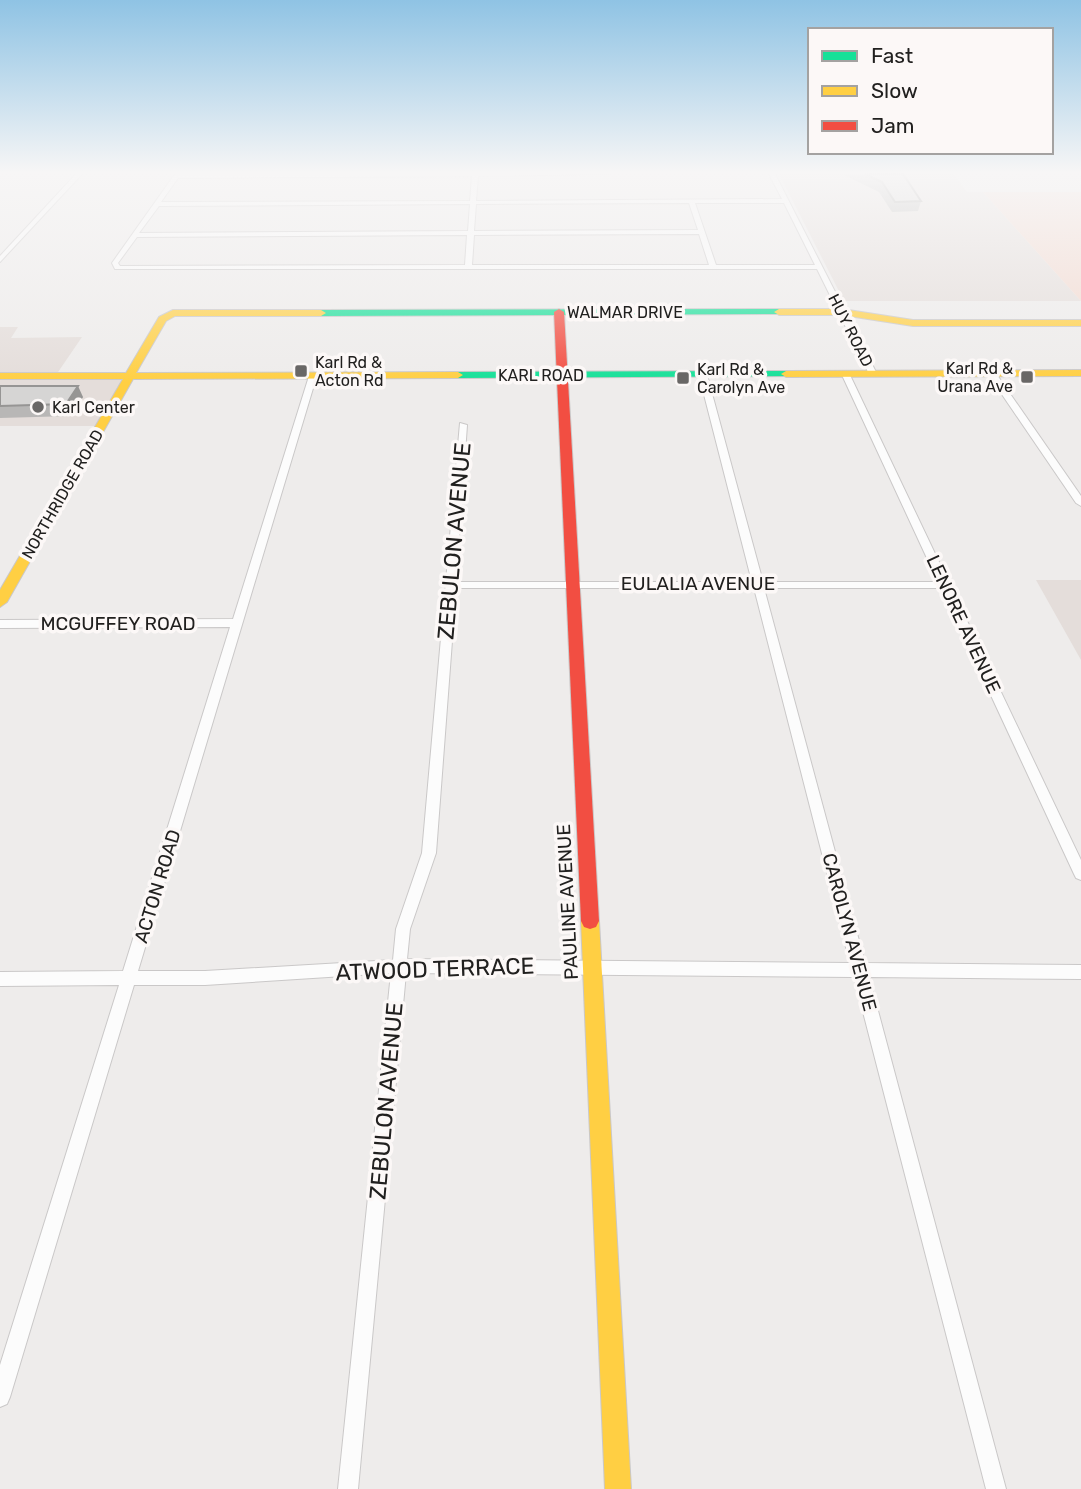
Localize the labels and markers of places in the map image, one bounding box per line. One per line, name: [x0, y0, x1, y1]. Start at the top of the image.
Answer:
place label: Karl Rd & Acton Rd: [315, 353, 383, 390]
place label: Karl Rd & Urana Ave: [937, 359, 1013, 396]
place label: Karl Rd & Carolyn Ave: [697, 360, 785, 397]
marker: Karl Rd & Acton Rd: [293, 363, 309, 379]
marker: Karl Rd & Urana Ave: [1019, 369, 1035, 385]
marker: Karl Rd & Carolyn Ave: [675, 370, 691, 386]
place label: Karl Center: [52, 398, 135, 417]
marker: Karl Center: [30, 399, 46, 415]

